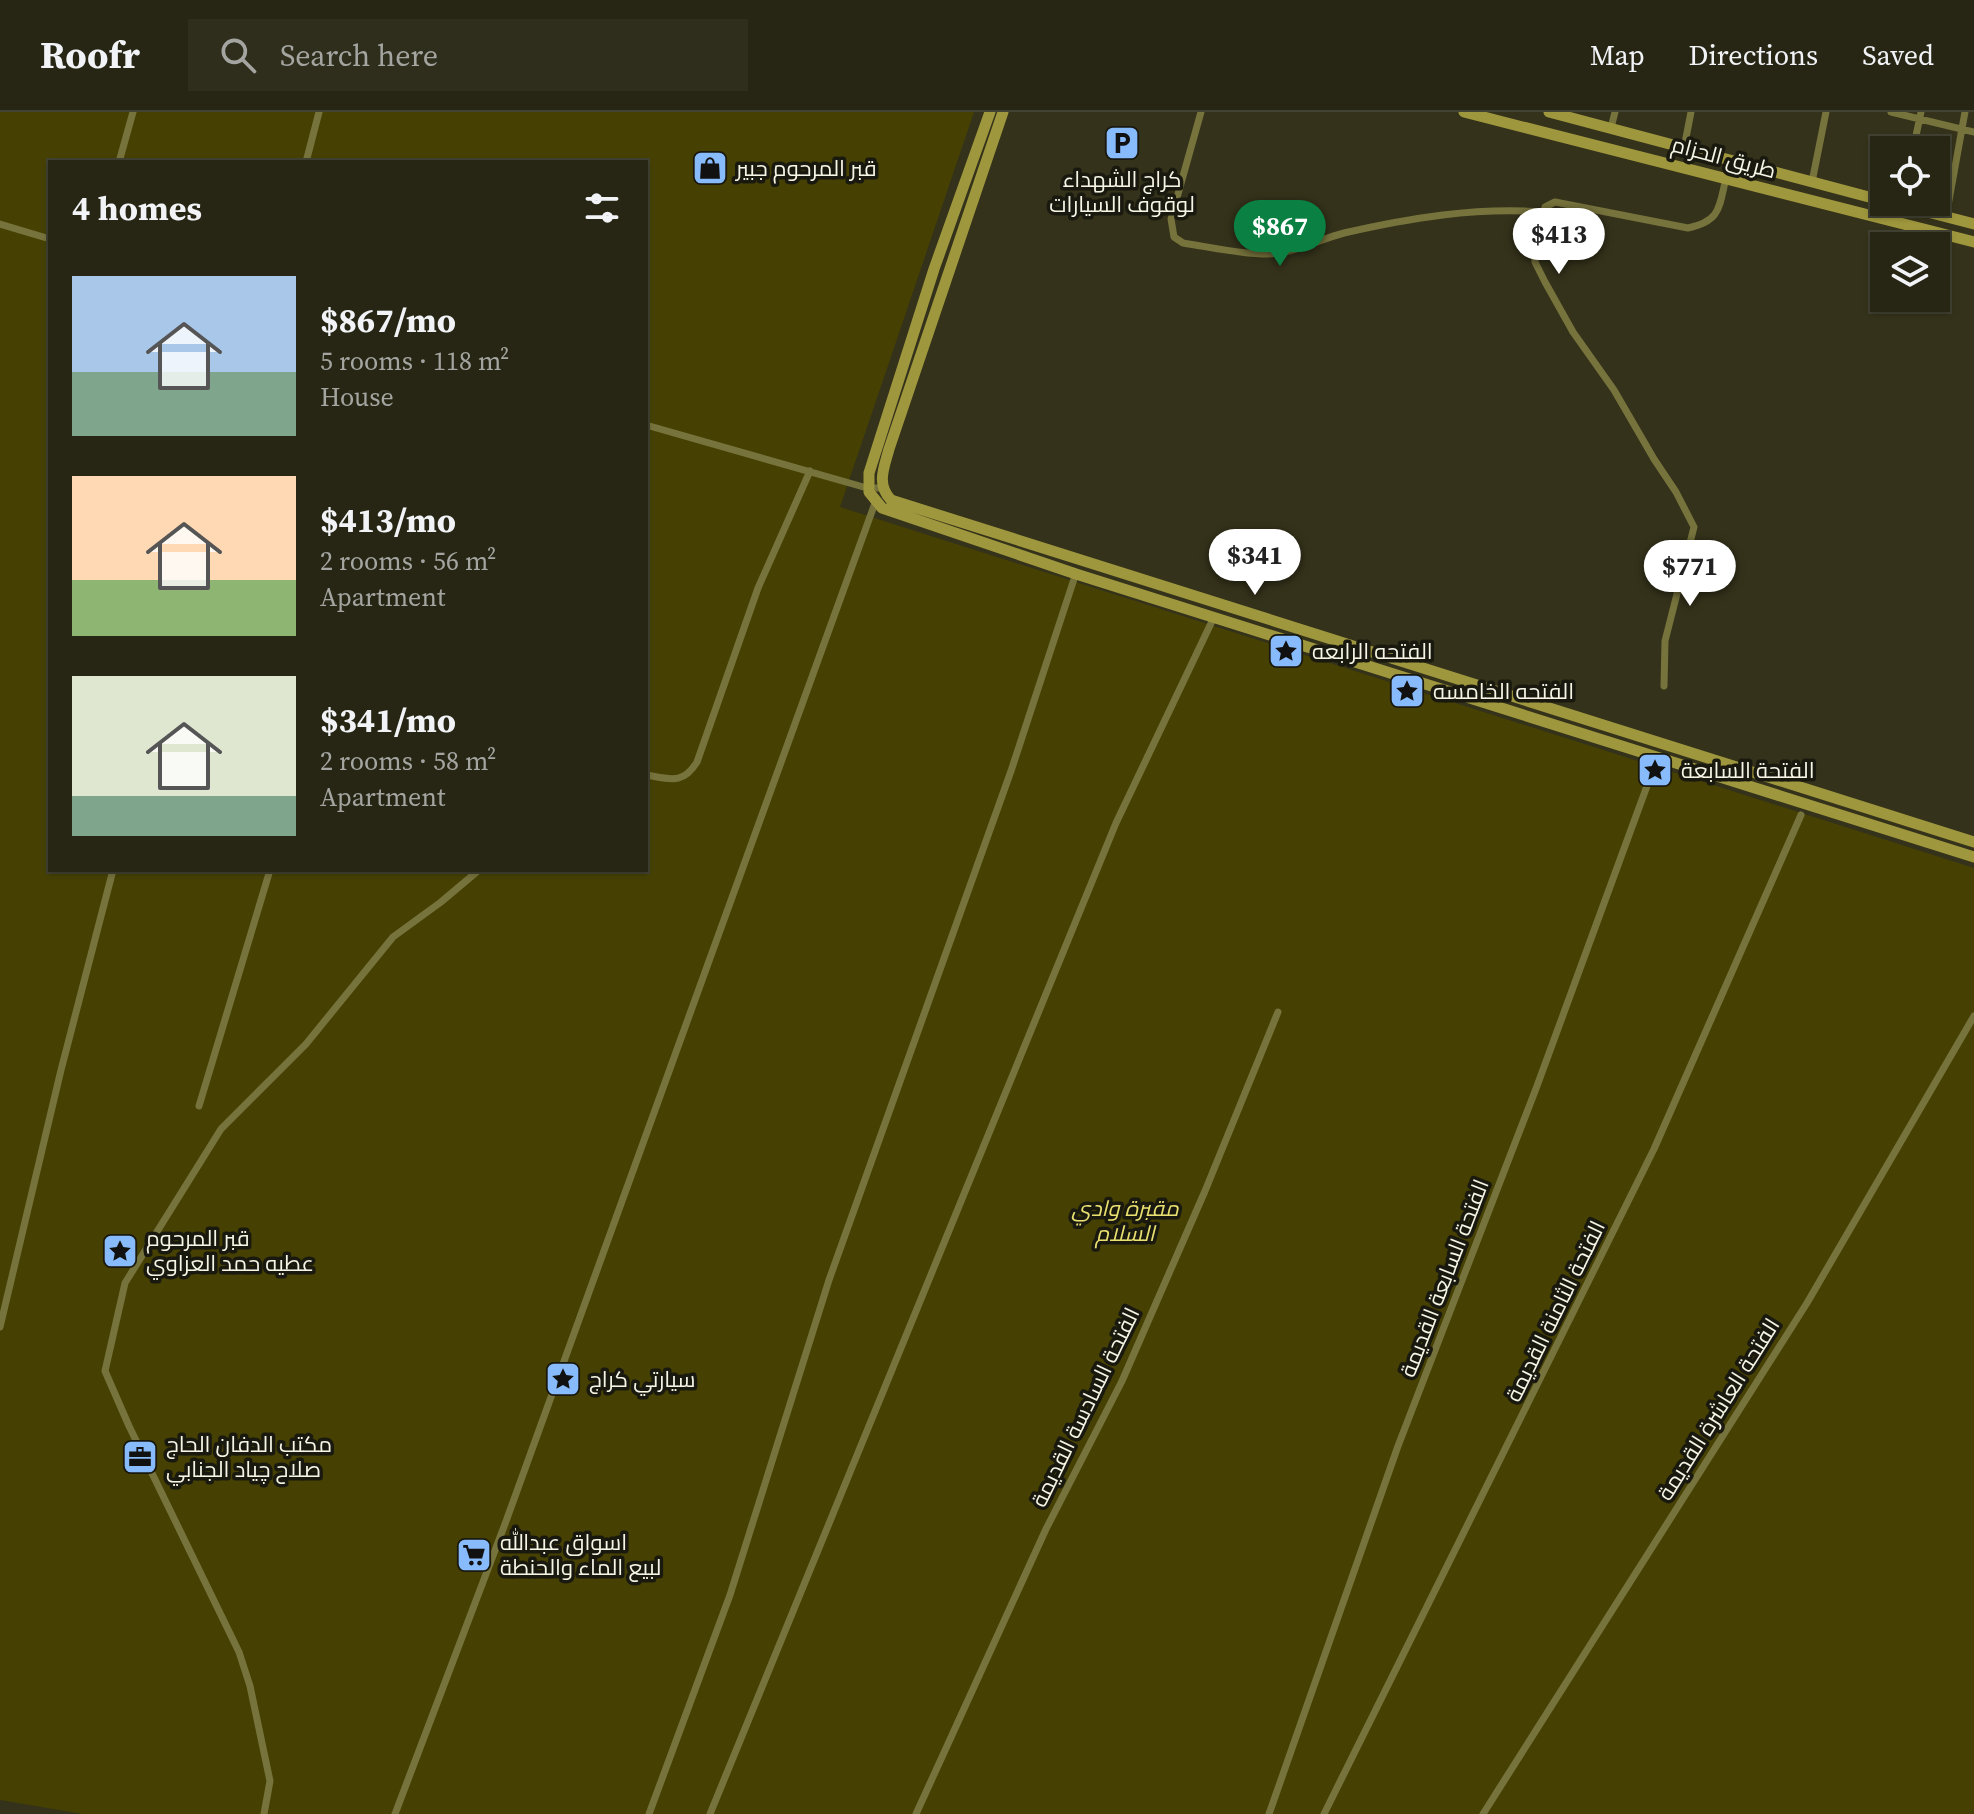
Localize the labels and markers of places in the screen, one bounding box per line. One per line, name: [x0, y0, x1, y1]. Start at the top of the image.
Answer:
parking icon: كراج الشهداء لوقوف السيارات: [1103, 124, 1141, 162]
shop icon: قبر المرحوم جبير: [691, 149, 729, 187]
place label: قبر المرحوم جبير: [734, 153, 877, 184]
place label: كراج الشهداء لوقوف السيارات: [1049, 164, 1195, 219]
pin: $867: [1233, 200, 1327, 268]
pin: $413: [1512, 208, 1606, 276]
pin: $341: [1208, 529, 1302, 597]
pin: $771: [1643, 540, 1737, 608]
place icon: الفتحه الرابعه: [1267, 632, 1305, 670]
place label: الفتحه الرابعه: [1312, 636, 1433, 666]
place icon: الفتحه الخامسه: [1388, 672, 1426, 710]
place label: الفتحه الخامسه: [1433, 676, 1574, 706]
place icon: الفتحة السابعة: [1636, 751, 1674, 789]
place label: الفتحة السابعة: [1681, 755, 1815, 785]
place label: قبر المرحوم عطيه حمد العزاوي: [146, 1223, 314, 1280]
place icon: قبر المرحوم عطيه حمد العزاوي: [101, 1232, 139, 1270]
place icon: سيارتي كراج: [544, 1360, 582, 1398]
place label: سيارتي كراج: [589, 1364, 695, 1396]
place label: مكتب الدفان الحاج صلاح چياد الجنابي: [166, 1429, 332, 1486]
office icon: مكتب الدفان الحاج صلاح چياد الجنابي: [121, 1438, 159, 1476]
place label: اسواق عبدالله لبيع الماء والحنطة: [500, 1527, 661, 1582]
supermarket icon: اسواق عبدالله لبيع الماء والحنطة: [455, 1536, 493, 1574]

